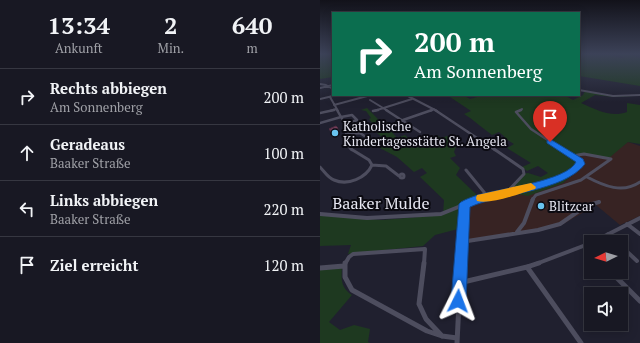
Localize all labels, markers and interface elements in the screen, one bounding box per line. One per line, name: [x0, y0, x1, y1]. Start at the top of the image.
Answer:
text: 13:34: [48, 9, 110, 41]
text: 2: [164, 9, 178, 41]
text: 640: [232, 9, 272, 41]
text: 200 m: [414, 23, 495, 60]
icon: right: [348, 28, 400, 80]
text: Ankunft: [55, 39, 103, 57]
text: Min.: [158, 39, 184, 57]
text: m: [246, 39, 258, 57]
text: Am Sonnenberg: [414, 59, 542, 83]
text: Rechts abbiegen: [50, 78, 167, 98]
icon: right: [16, 86, 38, 108]
text: 200 m: [263, 87, 304, 107]
text: Am Sonnenberg: [50, 98, 143, 116]
pin: [533, 101, 567, 142]
icon: arrive: [539, 107, 561, 129]
place label: Katholische Kindertagesstätte St. Angela: [343, 117, 507, 150]
marker: Katholische Kindertagesstätte St. Angela: [330, 128, 340, 138]
text: Geradeaus: [50, 134, 125, 154]
icon: ahead: [16, 142, 38, 164]
text: 100 m: [263, 143, 304, 163]
text: Baaker Straße: [50, 154, 131, 172]
text: Links abbiegen: [50, 190, 158, 210]
street label: Baaker Mulde: [333, 192, 429, 214]
place label: Blitzcar: [549, 197, 593, 215]
icon: left: [16, 198, 38, 220]
text: 220 m: [263, 199, 304, 219]
marker: Blitzcar: [536, 201, 546, 211]
text: Baaker Straße: [50, 210, 131, 228]
north arrow: [584, 235, 628, 279]
map controls: [584, 235, 628, 331]
icon: arrive: [16, 254, 38, 276]
text: Ziel erreicht: [50, 255, 138, 275]
text: 120 m: [263, 255, 304, 275]
position arrow: [437, 280, 479, 322]
button: sound: [584, 287, 628, 331]

